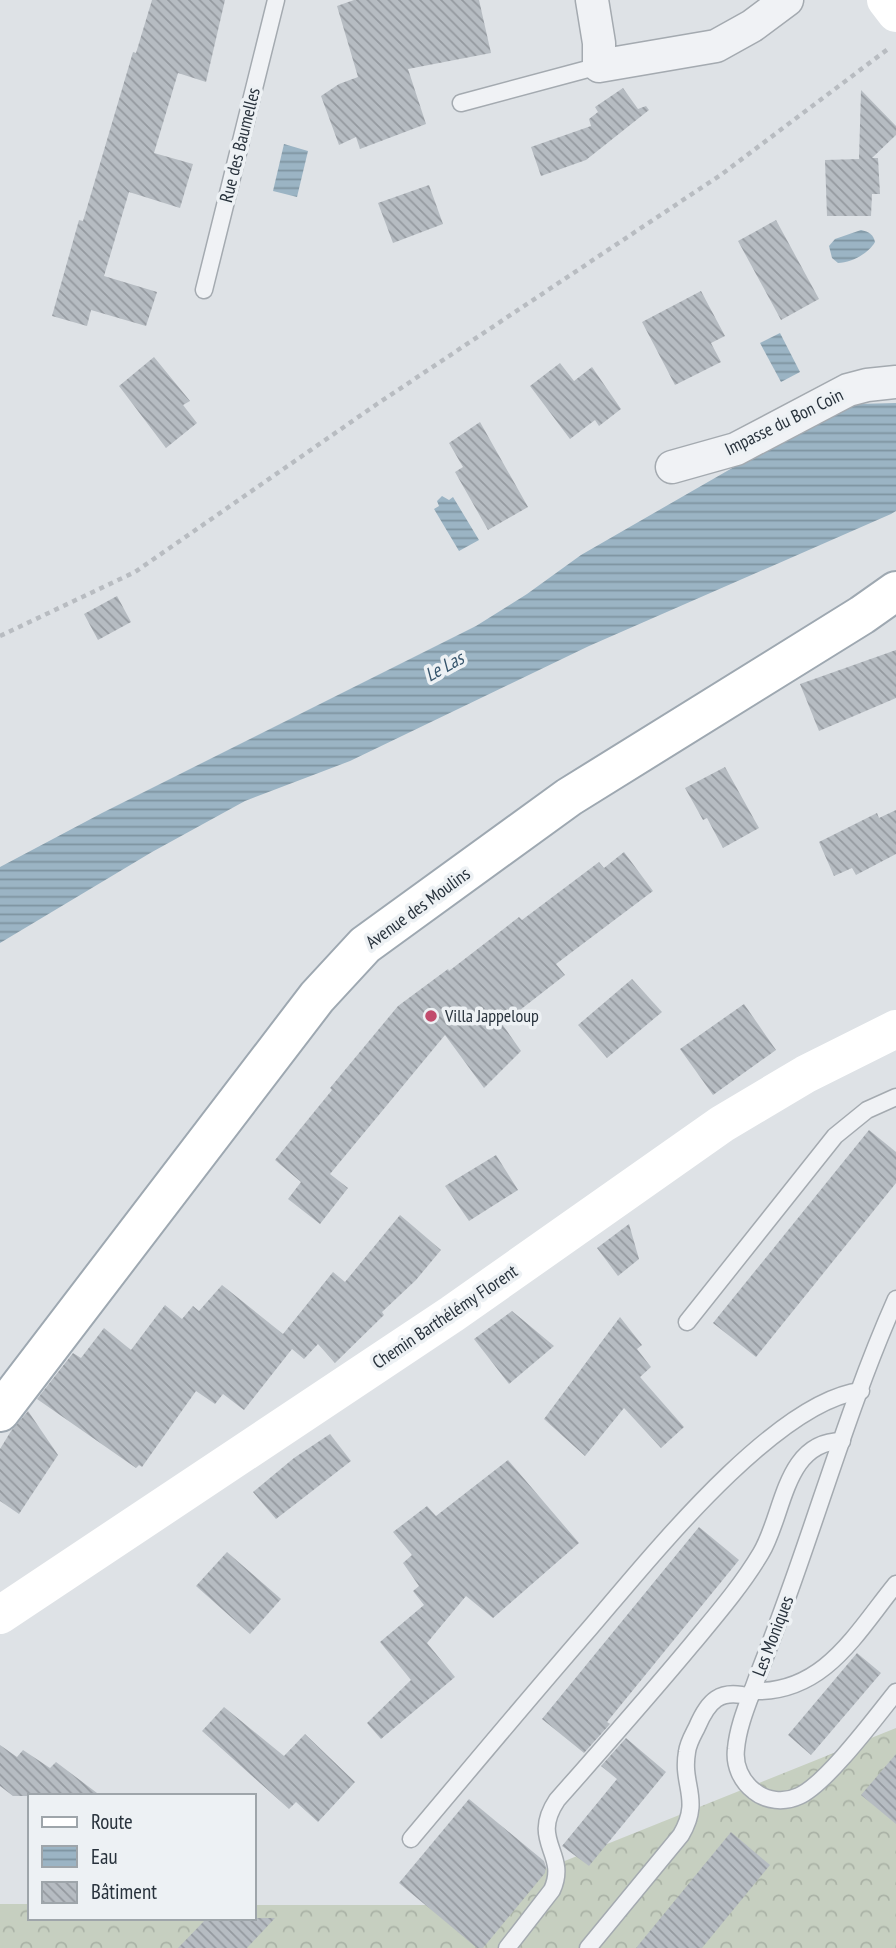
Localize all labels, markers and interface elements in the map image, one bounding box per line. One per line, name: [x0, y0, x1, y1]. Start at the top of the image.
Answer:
street label: Rue des Baumelles: [214, 85, 265, 205]
street label: Impasse du Bon Coin: [721, 383, 847, 460]
water label: Le Las: [420, 645, 469, 686]
street label: Avenue des Moulins: [361, 862, 474, 953]
place label: Villa Jappeloup: [444, 1004, 539, 1027]
marker: Villa Jappeloup: [423, 1008, 439, 1024]
street label: Chemin Barthélémy Florent: [368, 1259, 522, 1374]
street label: Les Moniques: [747, 1592, 798, 1679]
legend: [28, 1794, 256, 1920]
text: Route: [91, 1808, 133, 1835]
text: Eau: [91, 1843, 118, 1870]
text: Bâtiment: [91, 1878, 157, 1905]

